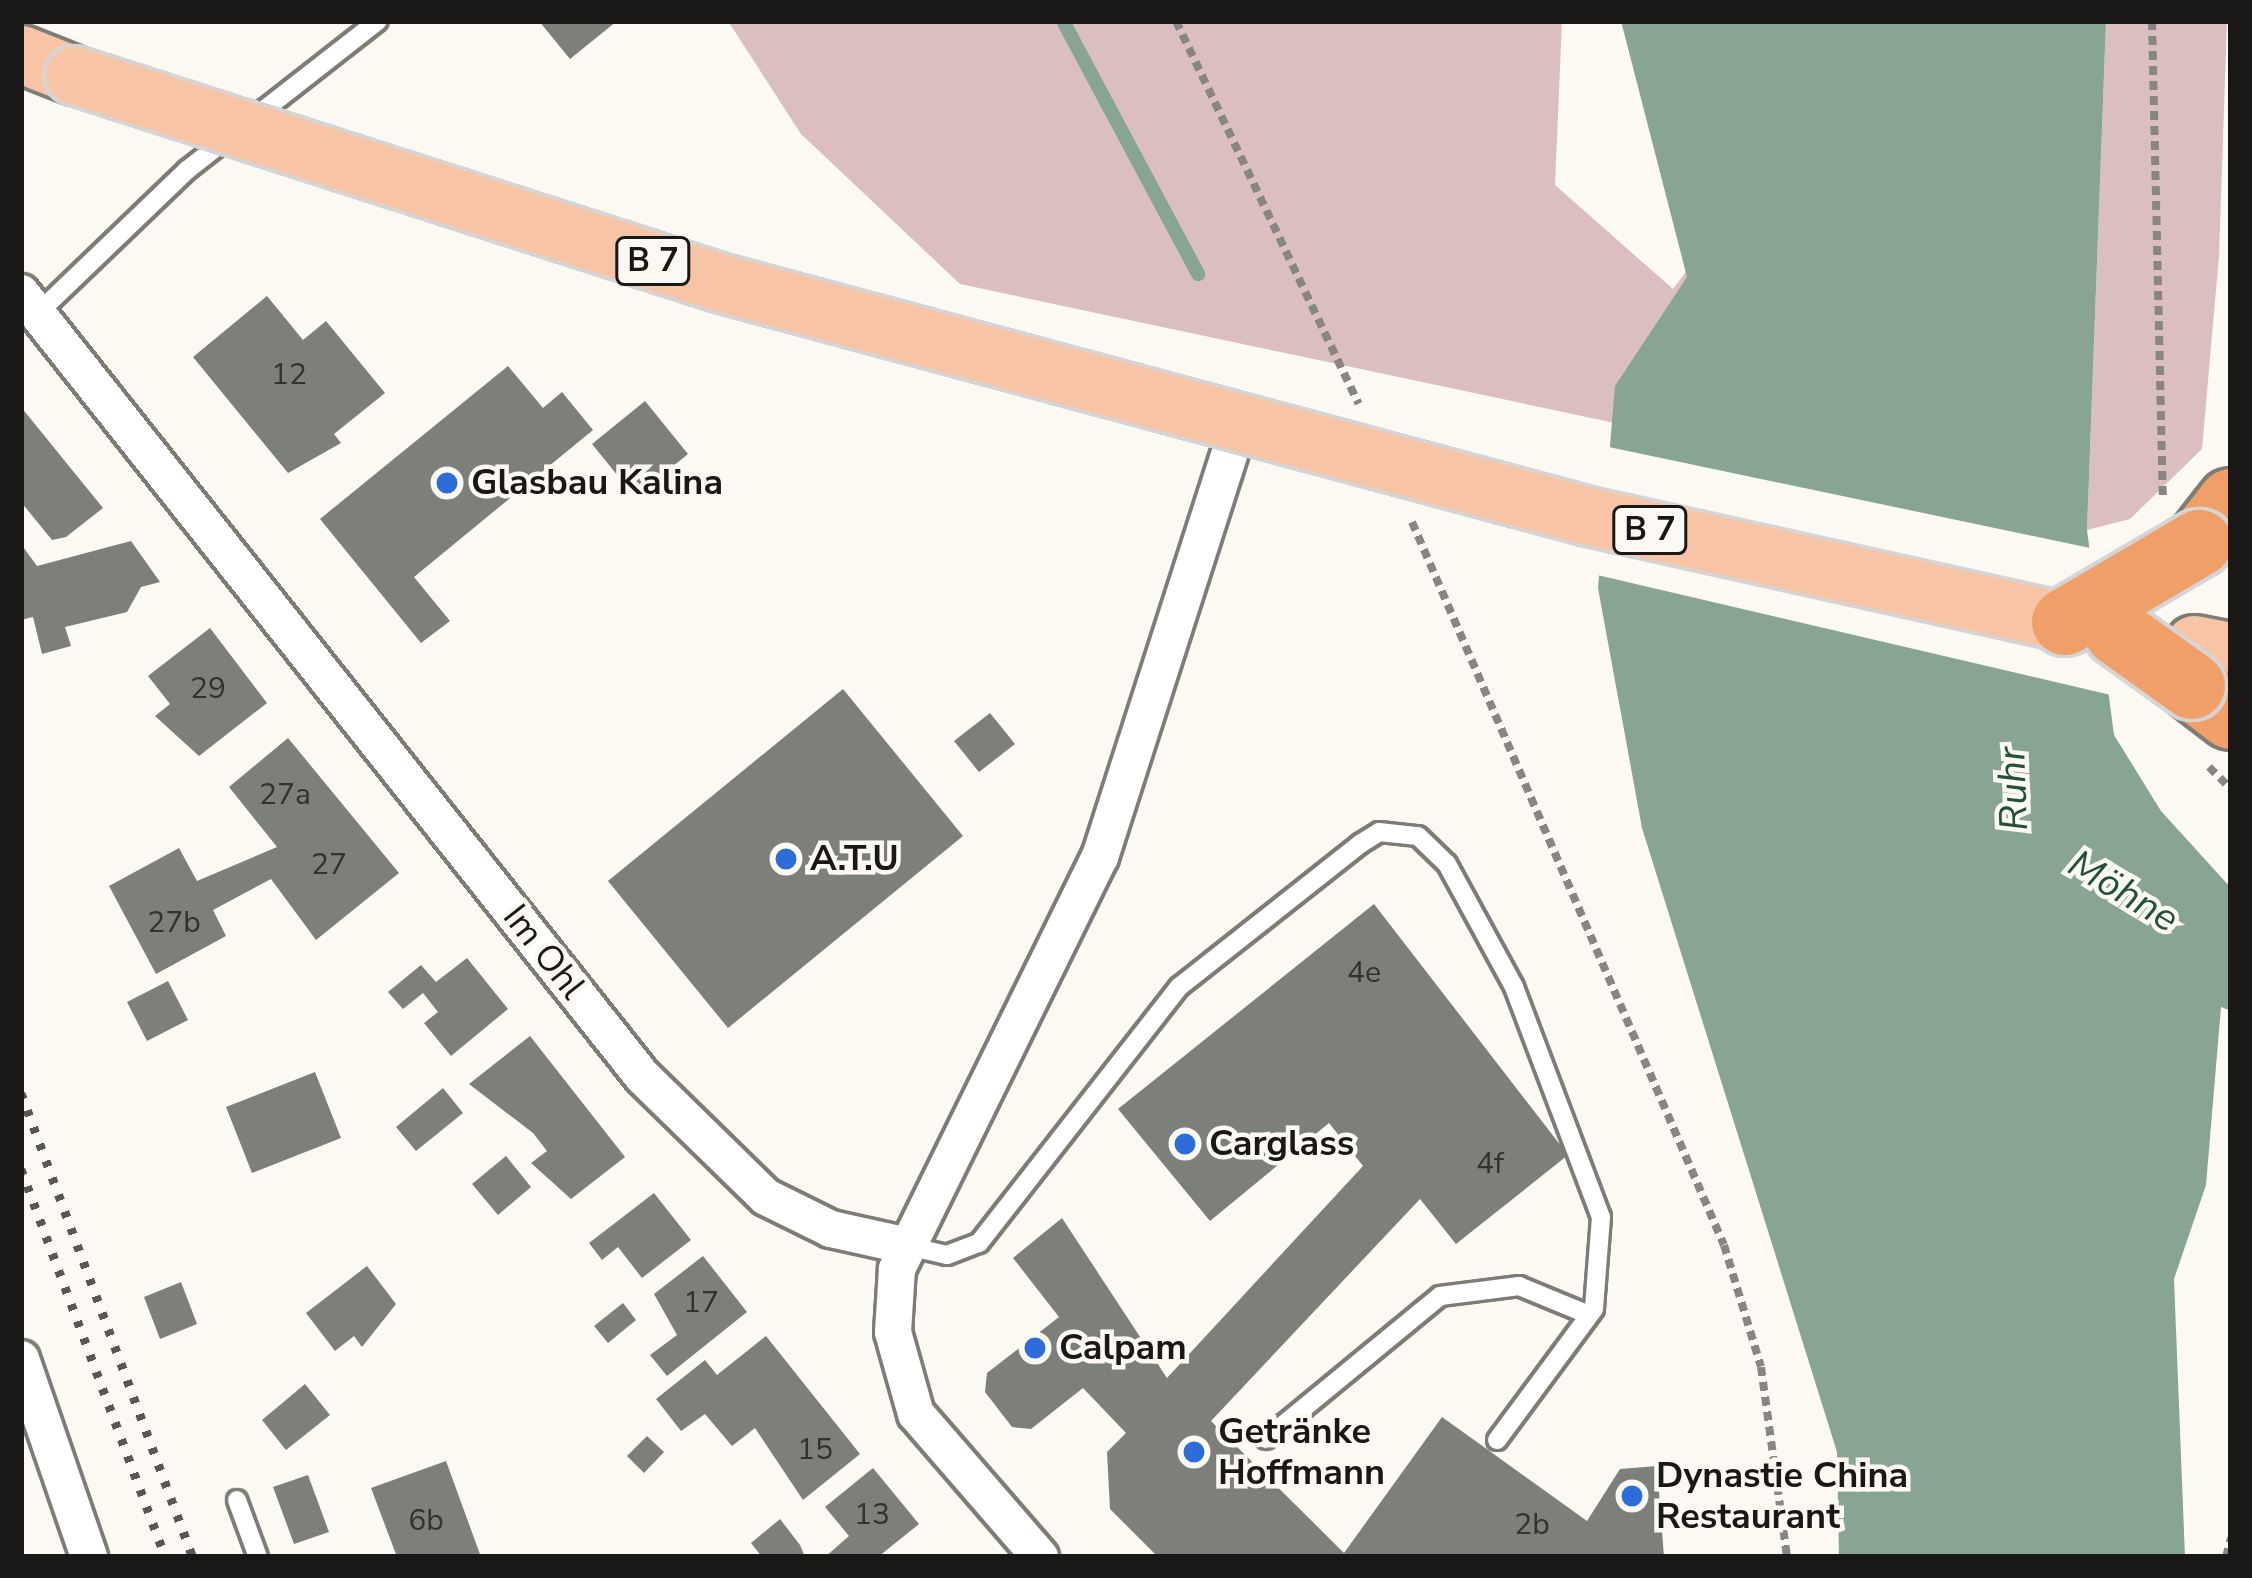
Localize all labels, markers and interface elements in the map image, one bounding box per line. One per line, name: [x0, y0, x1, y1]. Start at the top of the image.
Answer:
road number: B 7: [614, 234, 692, 288]
house number: 12: [271, 357, 307, 393]
place label: Glasbau Kalina: [471, 461, 723, 505]
marker: Glasbau Kalina: [434, 470, 460, 496]
road number: B 7: [1611, 503, 1689, 557]
house number: 29: [190, 671, 226, 707]
water label: Ruhr: [1989, 746, 2039, 832]
house number: 27a: [259, 777, 311, 813]
place label: A.T.U: [810, 837, 899, 881]
water label: Möhne: [2059, 841, 2187, 943]
marker: A.T.U: [773, 846, 799, 872]
house number: 27: [311, 847, 347, 883]
street label: Im Ohl: [494, 896, 594, 1008]
house number: 27b: [147, 905, 201, 941]
house number: 4e: [1347, 955, 1381, 991]
place label: Carglass: [1209, 1122, 1354, 1166]
marker: Carglass: [1172, 1131, 1198, 1157]
house number: 4f: [1476, 1146, 1504, 1182]
house number: 17: [683, 1285, 719, 1321]
place label: Calpam: [1059, 1326, 1187, 1370]
marker: Calpam: [1022, 1335, 1048, 1361]
place label: Getränke Hoffmann: [1218, 1409, 1385, 1494]
house number: 15: [797, 1432, 833, 1468]
marker: Getränke Hoffmann: [1181, 1439, 1207, 1465]
place label: Dynastie China Restaurant: [1656, 1453, 1908, 1538]
marker: Dynastie China Restaurant: [1619, 1483, 1645, 1509]
house number: 13: [854, 1497, 890, 1533]
house number: 6b: [408, 1503, 444, 1539]
house number: 2b: [1514, 1507, 1550, 1543]

